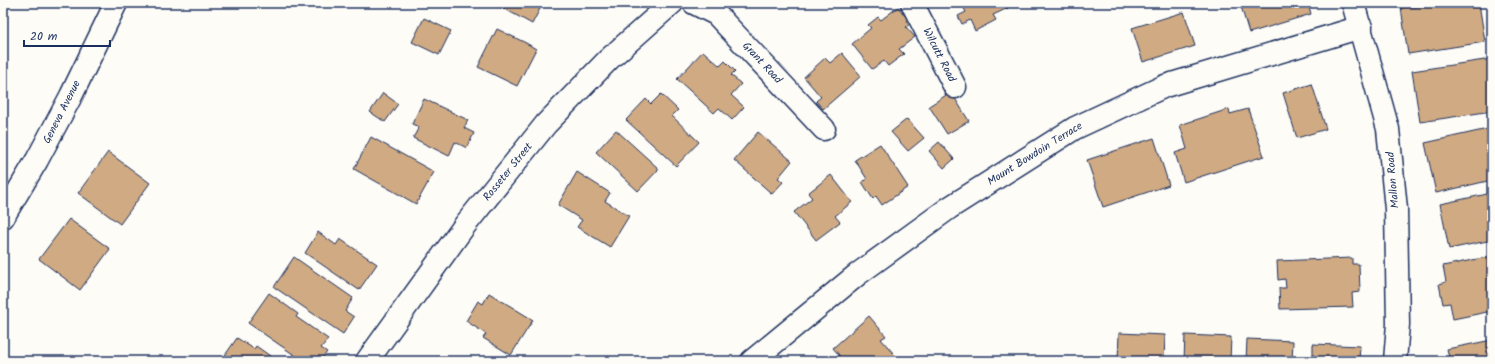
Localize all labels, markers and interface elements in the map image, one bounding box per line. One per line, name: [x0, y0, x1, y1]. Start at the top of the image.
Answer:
scale bar: [24, 22, 110, 48]
street label: Wilcutt Road: [918, 25, 961, 86]
text: 20 m: [30, 27, 58, 46]
street label: Grant Road: [738, 38, 787, 89]
street label: Geneva Avenue: [38, 77, 86, 147]
street label: Mount Bowdoin Terrace: [984, 117, 1086, 191]
street label: Rosseter Street: [479, 138, 538, 205]
street label: Mallon Road: [1382, 151, 1404, 209]

